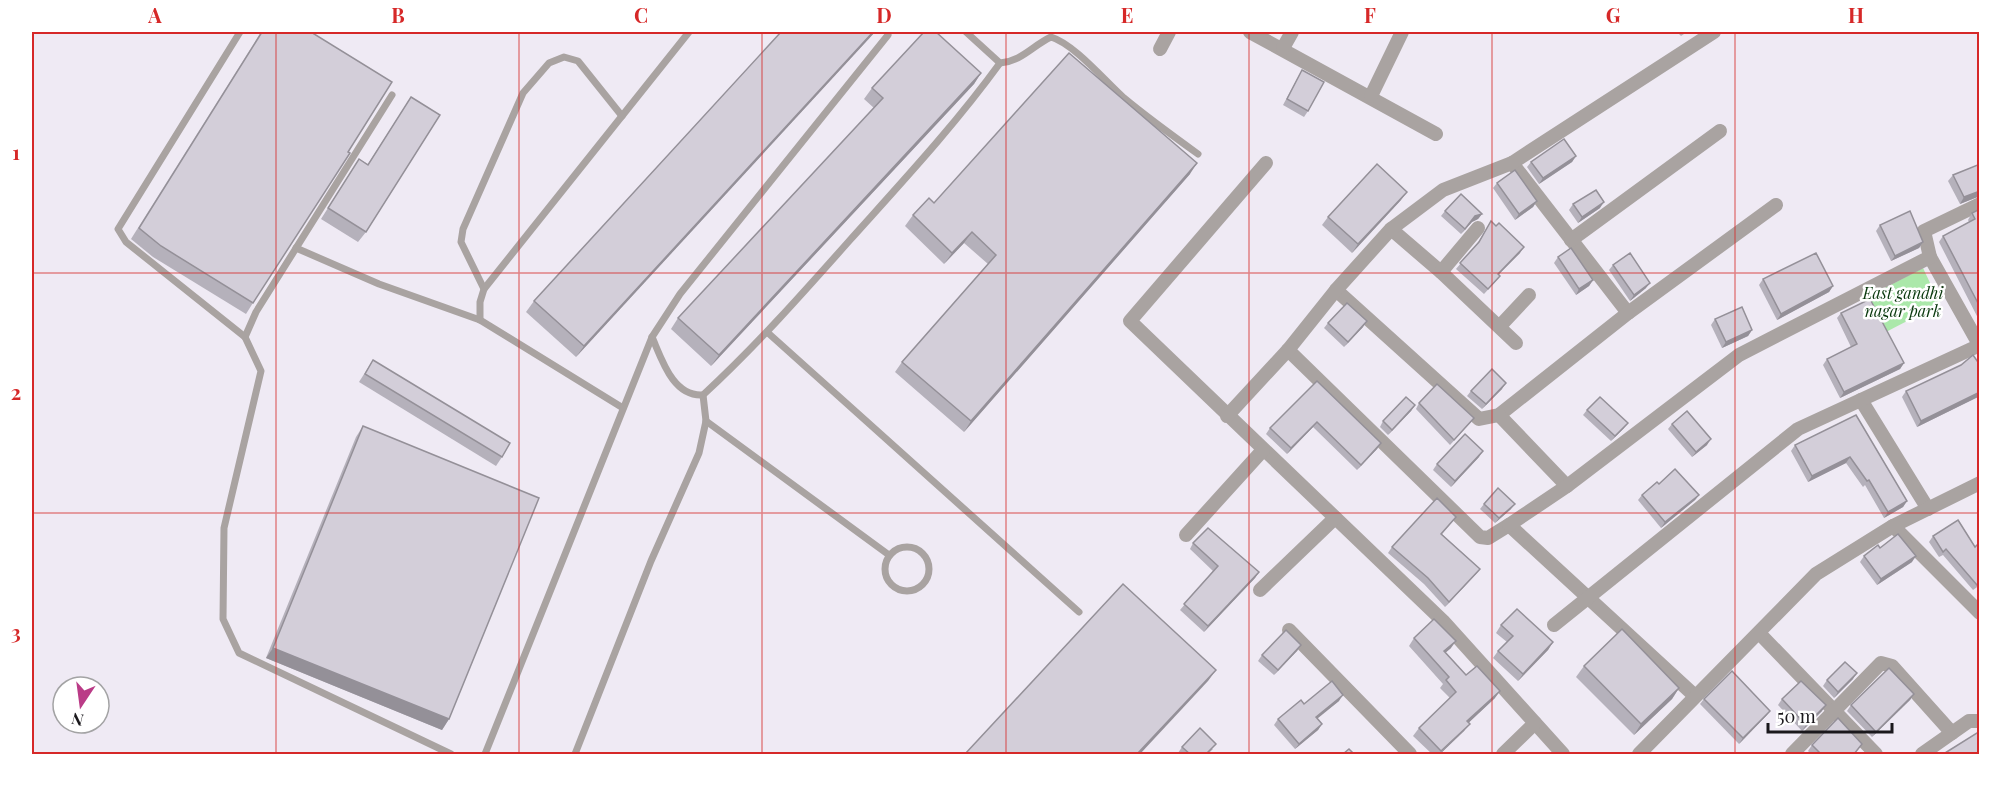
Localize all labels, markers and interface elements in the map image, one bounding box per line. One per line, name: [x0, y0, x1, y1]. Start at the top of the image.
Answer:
text: A: [147, 1, 162, 28]
text: B: [391, 1, 405, 28]
text: C: [634, 1, 648, 28]
text: D: [876, 1, 892, 28]
text: E: [1121, 1, 1133, 28]
text: F: [1364, 1, 1376, 28]
text: G: [1606, 1, 1621, 28]
text: H: [1848, 1, 1864, 28]
text: 1: [12, 138, 20, 165]
park label: East gandhi nagar park: [1862, 282, 1944, 321]
text: 2: [11, 378, 21, 405]
text: 3: [11, 618, 21, 645]
north arrow: [51, 675, 111, 735]
scale bar: [1768, 696, 1892, 734]
text: 50 m: [1777, 704, 1816, 728]
text: N: [69, 708, 86, 732]

